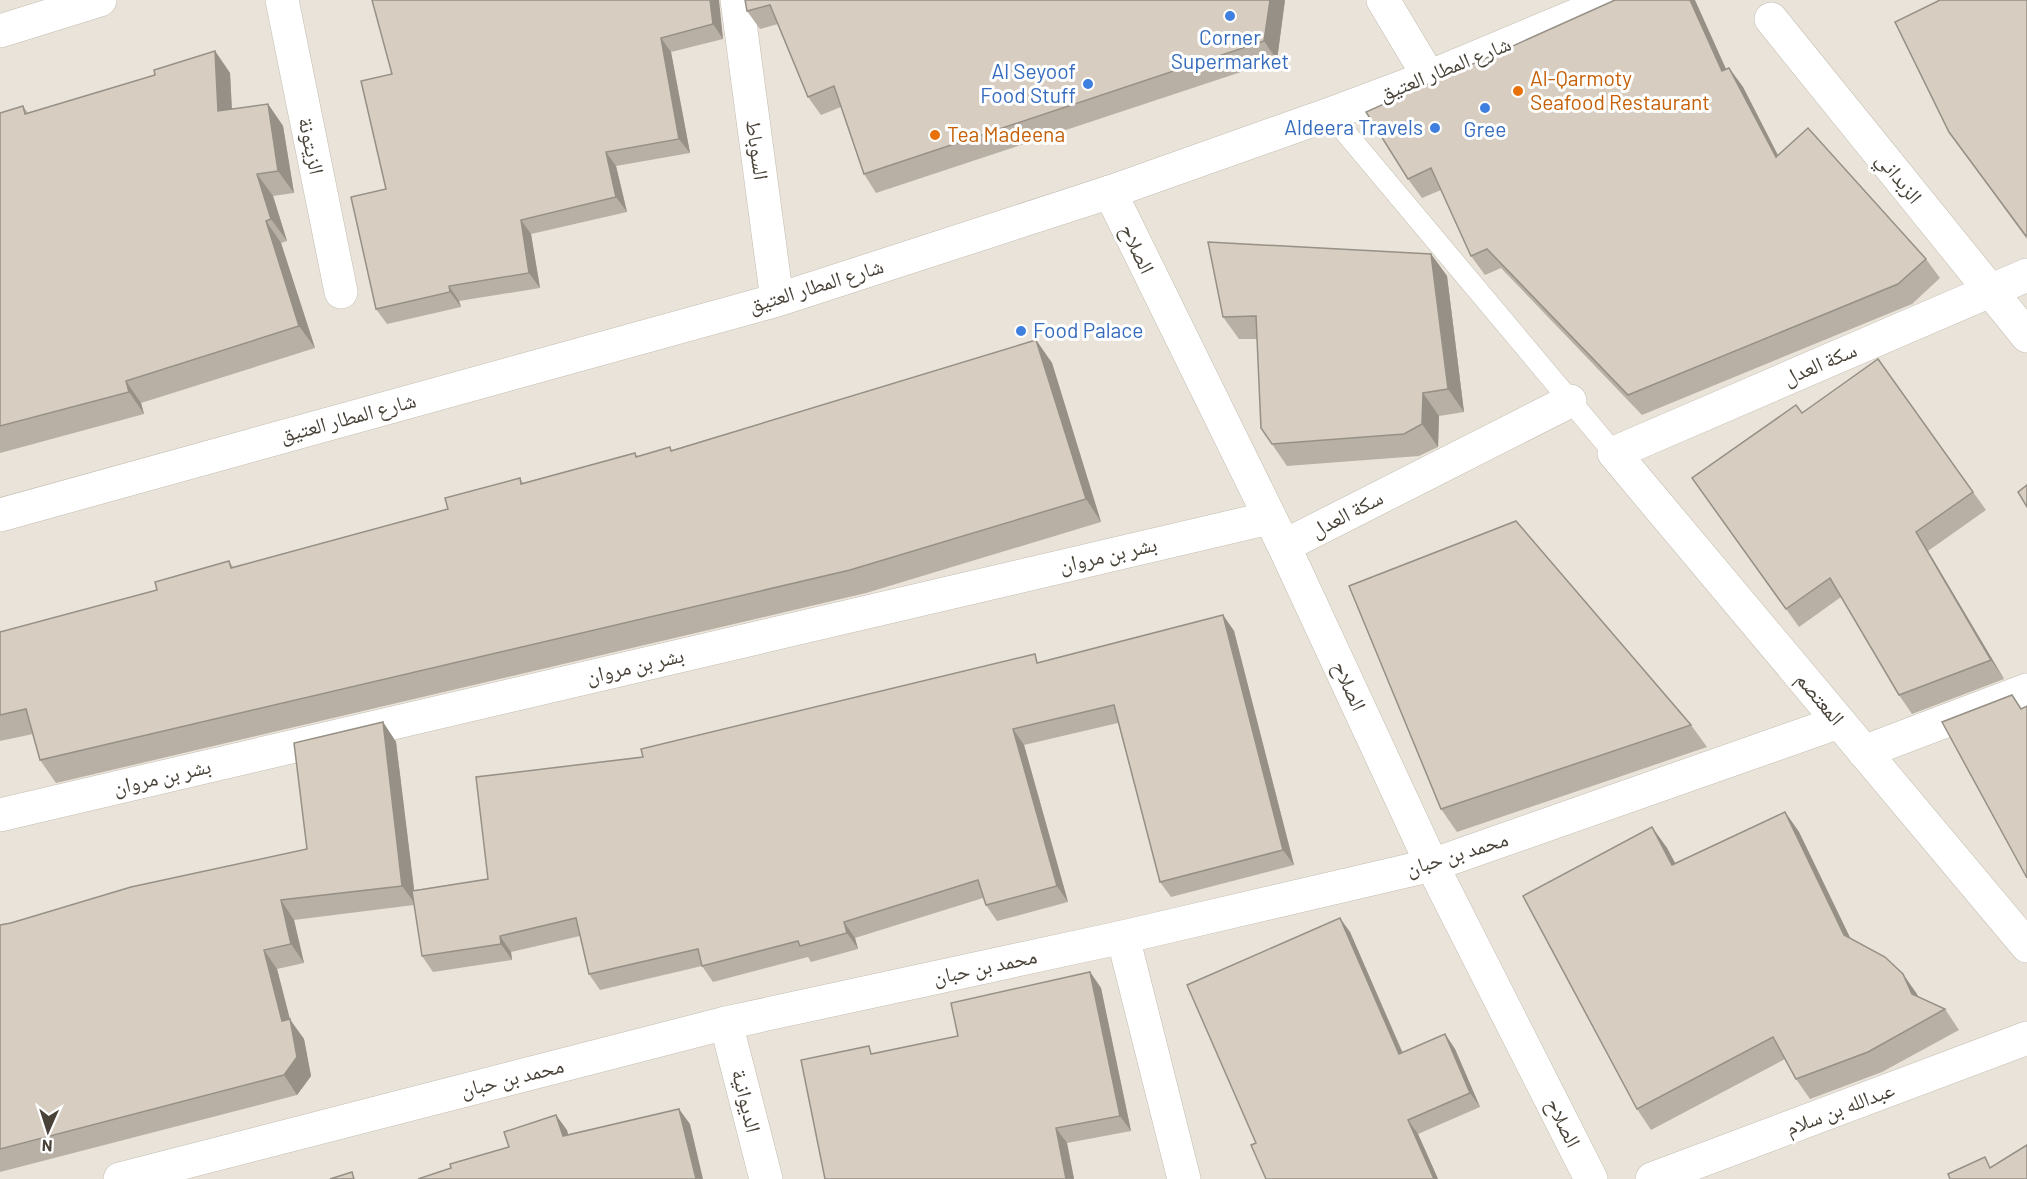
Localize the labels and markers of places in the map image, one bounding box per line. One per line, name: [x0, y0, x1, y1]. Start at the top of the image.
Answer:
marker: Corner Supermarket: [1223, 9, 1237, 23]
place label: Corner Supermarket: [1171, 24, 1289, 73]
place label: Al Seyoof Food Stuff: [980, 58, 1076, 107]
place label: Al-Qarmoty Seafood Restaurant: [1530, 65, 1710, 114]
marker: Al Seyoof Food Stuff: [1081, 77, 1095, 91]
marker: Al-Qarmoty Seafood Restaurant: [1511, 84, 1525, 98]
marker: Gree: [1478, 101, 1492, 115]
place label: Aldeera Travels: [1284, 114, 1423, 139]
place label: Gree: [1464, 116, 1506, 141]
place label: Tea Madeena: [947, 121, 1065, 146]
marker: Aldeera Travels: [1428, 121, 1442, 135]
marker: Tea Madeena: [928, 128, 942, 142]
place label: Food Palace: [1033, 317, 1143, 342]
marker: Food Palace: [1014, 324, 1028, 338]

